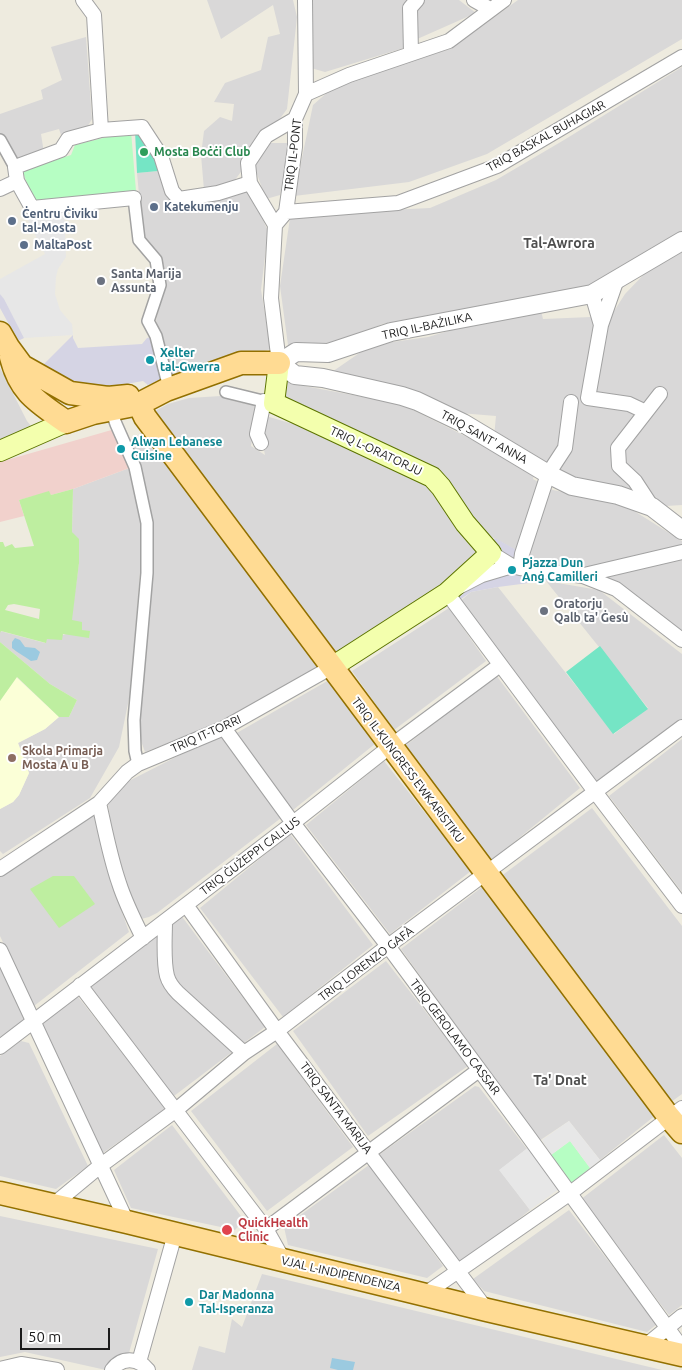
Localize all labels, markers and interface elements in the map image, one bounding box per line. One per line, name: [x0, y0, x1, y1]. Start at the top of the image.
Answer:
street label: TRIQ BASKAL BUHAGIAR: [484, 97, 608, 175]
street label: TRIQ IL-PONT: [281, 118, 305, 192]
place label: Mosta Boċċi Club: [154, 145, 250, 159]
marker: Mosta Boċċi Club: [138, 146, 150, 158]
place label: Katekumenju: [164, 200, 239, 214]
marker: Katekumenju: [148, 201, 160, 213]
place label: Ċentru Ċiviku tal-Mosta: [22, 207, 98, 235]
marker: Ċentru Ċiviku tal-Mosta: [6, 215, 18, 227]
district label: Tal-Awrora: [523, 235, 595, 251]
place label: MaltaPost: [34, 238, 92, 252]
marker: MaltaPost: [18, 239, 30, 251]
place label: Santa Marija Assunta: [111, 267, 181, 295]
marker: Santa Marija Assunta: [95, 275, 107, 287]
street label: TRIQ IL-BAŻILIKA: [381, 309, 473, 343]
place label: Xelter tal-Gwerra: [160, 346, 220, 374]
marker: Xelter tal-Gwerra: [144, 354, 156, 366]
street label: TRIQ SANT' ANNA: [438, 407, 530, 467]
street label: TRIQ L-ORATORJU: [328, 423, 424, 479]
place label: Alwan Lebanese Cuisine: [131, 435, 222, 463]
marker: Alwan Lebanese Cuisine: [115, 443, 127, 455]
place label: Pjazza Dun Anġ Camilleri: [522, 556, 598, 584]
marker: Pjazza Dun Anġ Camilleri: [506, 564, 518, 576]
place label: Oratorju Qalb ta' Ġesù: [554, 597, 629, 625]
marker: Oratorju Qalb ta' Ġesù: [538, 605, 550, 617]
street label: TRIQ IL-KUNGRESS EWKARISTIKU: [349, 694, 467, 846]
street label: TRIQ IT-TORRI: [169, 712, 243, 756]
place label: Skola Primarja Mosta A u B: [22, 744, 103, 772]
marker: Skola Primarja Mosta A u B: [6, 752, 18, 764]
street label: TRIQ ĠUŻEPPI CALLUS: [197, 814, 303, 898]
street label: TRIQ LORENZO GAFÀ: [316, 924, 416, 1004]
street label: TRIQ GEROLAMO CASSAR: [407, 976, 503, 1098]
street label: TRIQ SANTA MARIJA: [297, 1059, 375, 1157]
district label: Ta' Dnat: [533, 1072, 587, 1088]
place label: QuickHealth Clinic: [238, 1216, 308, 1244]
marker: QuickHealth Clinic: [220, 1223, 234, 1237]
street label: VJAL L-INDIPENDENZA: [280, 1253, 402, 1295]
place label: Dar Madonna Tal-Isperanza: [199, 1288, 274, 1316]
marker: Dar Madonna Tal-Isperanza: [183, 1296, 195, 1308]
scale bar: [22, 1318, 112, 1350]
text: 50 m: [28, 1328, 61, 1345]

